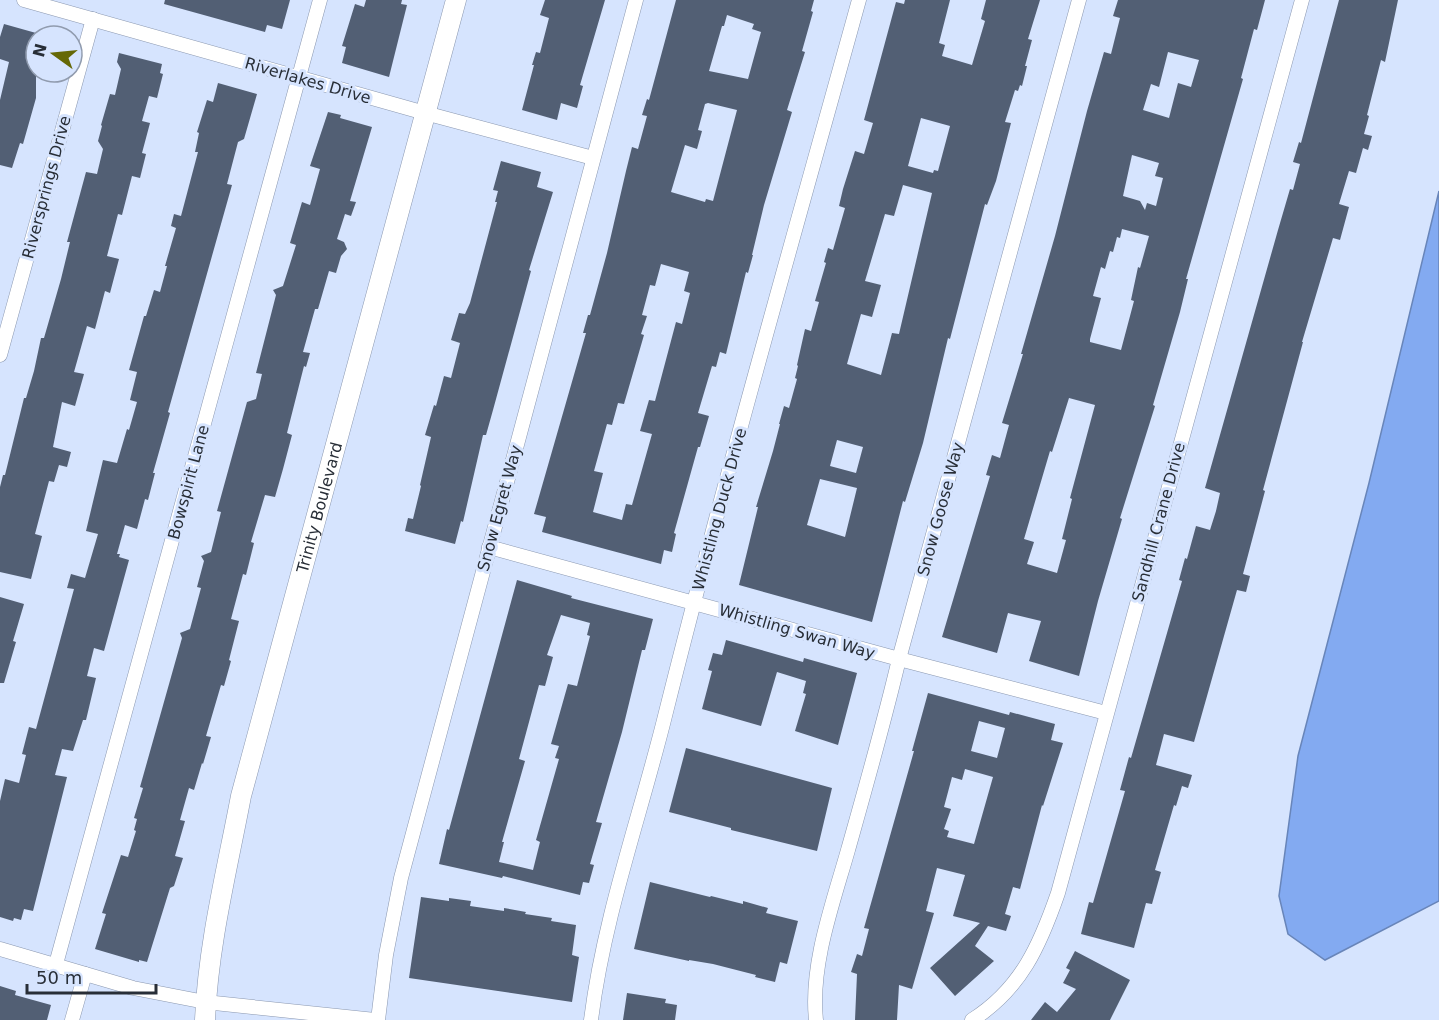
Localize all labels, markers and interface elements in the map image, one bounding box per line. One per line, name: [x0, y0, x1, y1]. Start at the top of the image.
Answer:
north arrow: [24, 24, 84, 84]
text: N: [29, 41, 51, 59]
street label: Riverlakes Drive: [243, 53, 373, 108]
street label: Riversprings Drive: [18, 114, 75, 261]
street label: Bowspirit Lane: [164, 423, 213, 542]
street label: Whistling Duck Drive: [689, 426, 750, 593]
street label: Trinity Boulevard: [292, 440, 346, 576]
street label: Snow Goose Way: [914, 440, 967, 578]
street label: Sandhill Crane Drive: [1128, 440, 1189, 604]
street label: Snow Egret Way: [473, 443, 525, 573]
street label: Whistling Swan Way: [717, 600, 877, 663]
scale bar: [27, 957, 156, 995]
text: 50 m: [36, 967, 82, 988]

